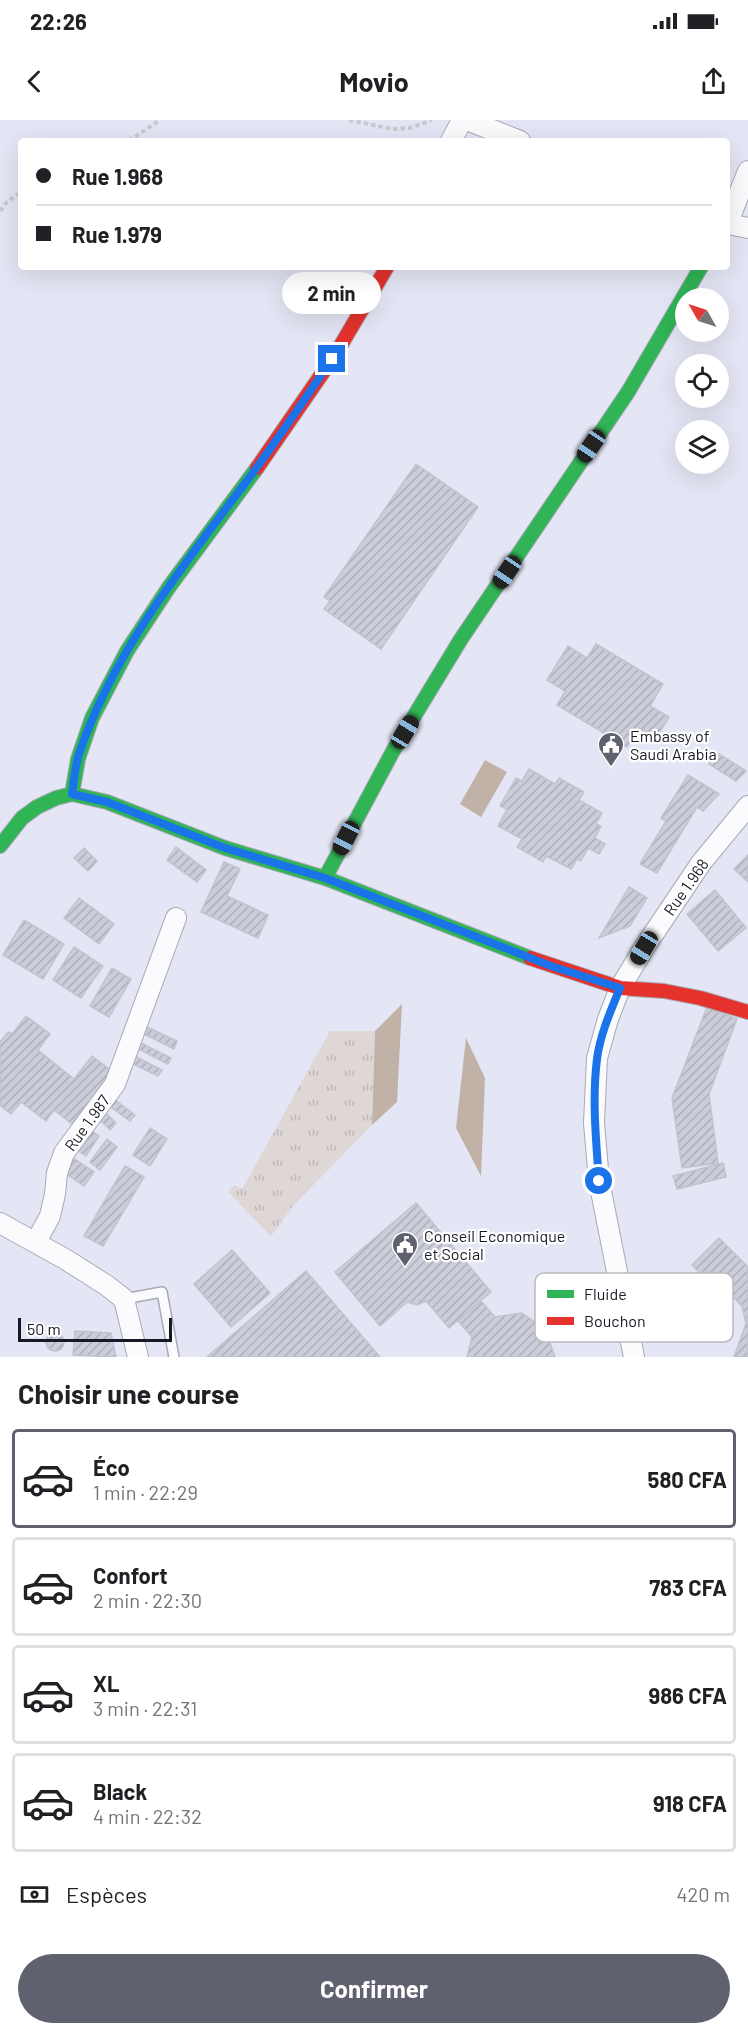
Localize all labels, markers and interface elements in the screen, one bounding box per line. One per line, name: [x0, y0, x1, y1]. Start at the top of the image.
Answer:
text: 22:26: [30, 8, 87, 34]
icon: back: [18, 65, 51, 98]
text: Movio: [339, 65, 409, 97]
icon: share: [697, 65, 730, 98]
text: Rue 1.968: [72, 163, 163, 189]
text: Rue 1.979: [72, 221, 162, 247]
callout: 2 min: [282, 272, 382, 314]
text: 2 min: [308, 281, 355, 305]
north arrow: [675, 288, 729, 342]
map controls: [675, 288, 729, 474]
route end: [318, 345, 345, 372]
button: locate: [675, 354, 729, 408]
button: layers: [675, 420, 729, 474]
car: [573, 426, 609, 466]
car: [489, 552, 525, 592]
car: [388, 712, 422, 752]
place label: Embassy of Saudi Arabia: [630, 726, 717, 763]
public building icon: Embassy of Saudi Arabia: [596, 730, 626, 768]
car: [330, 818, 362, 858]
street label: Rue 1.968: [659, 855, 712, 919]
car: [627, 928, 661, 968]
street label: Rue 1.987: [60, 1091, 113, 1154]
route start: [585, 1167, 612, 1194]
place label: Conseil Economique et Social: [424, 1226, 565, 1263]
public building icon: Conseil Economique et Social: [390, 1230, 420, 1268]
legend: [535, 1273, 733, 1342]
text: Fluide: [584, 1284, 627, 1303]
text: Bouchon: [584, 1311, 646, 1330]
scale bar: [18, 1315, 172, 1342]
text: 50 m: [27, 1319, 61, 1338]
text: Choisir une course: [18, 1377, 239, 1409]
icon: car: [21, 1452, 75, 1506]
text: Éco: [93, 1454, 130, 1480]
text: 580 CFA: [648, 1466, 727, 1492]
text: 1 min · 22:29: [93, 1480, 198, 1504]
icon: car: [21, 1560, 75, 1614]
text: Confort: [93, 1562, 168, 1588]
text: 783 CFA: [649, 1574, 727, 1600]
text: 2 min · 22:30: [93, 1588, 202, 1612]
icon: car: [21, 1668, 75, 1722]
text: XL: [93, 1670, 119, 1696]
text: 986 CFA: [648, 1682, 727, 1708]
text: 3 min · 22:31: [93, 1696, 197, 1720]
icon: car: [21, 1776, 75, 1830]
text: Black: [93, 1778, 147, 1804]
text: 918 CFA: [653, 1790, 727, 1816]
text: 4 min · 22:32: [93, 1804, 202, 1828]
icon: cash: [18, 1878, 51, 1911]
text: Espèces: [66, 1881, 147, 1907]
text: 420 m: [676, 1882, 730, 1906]
button: Confirmer: [18, 1954, 730, 2023]

